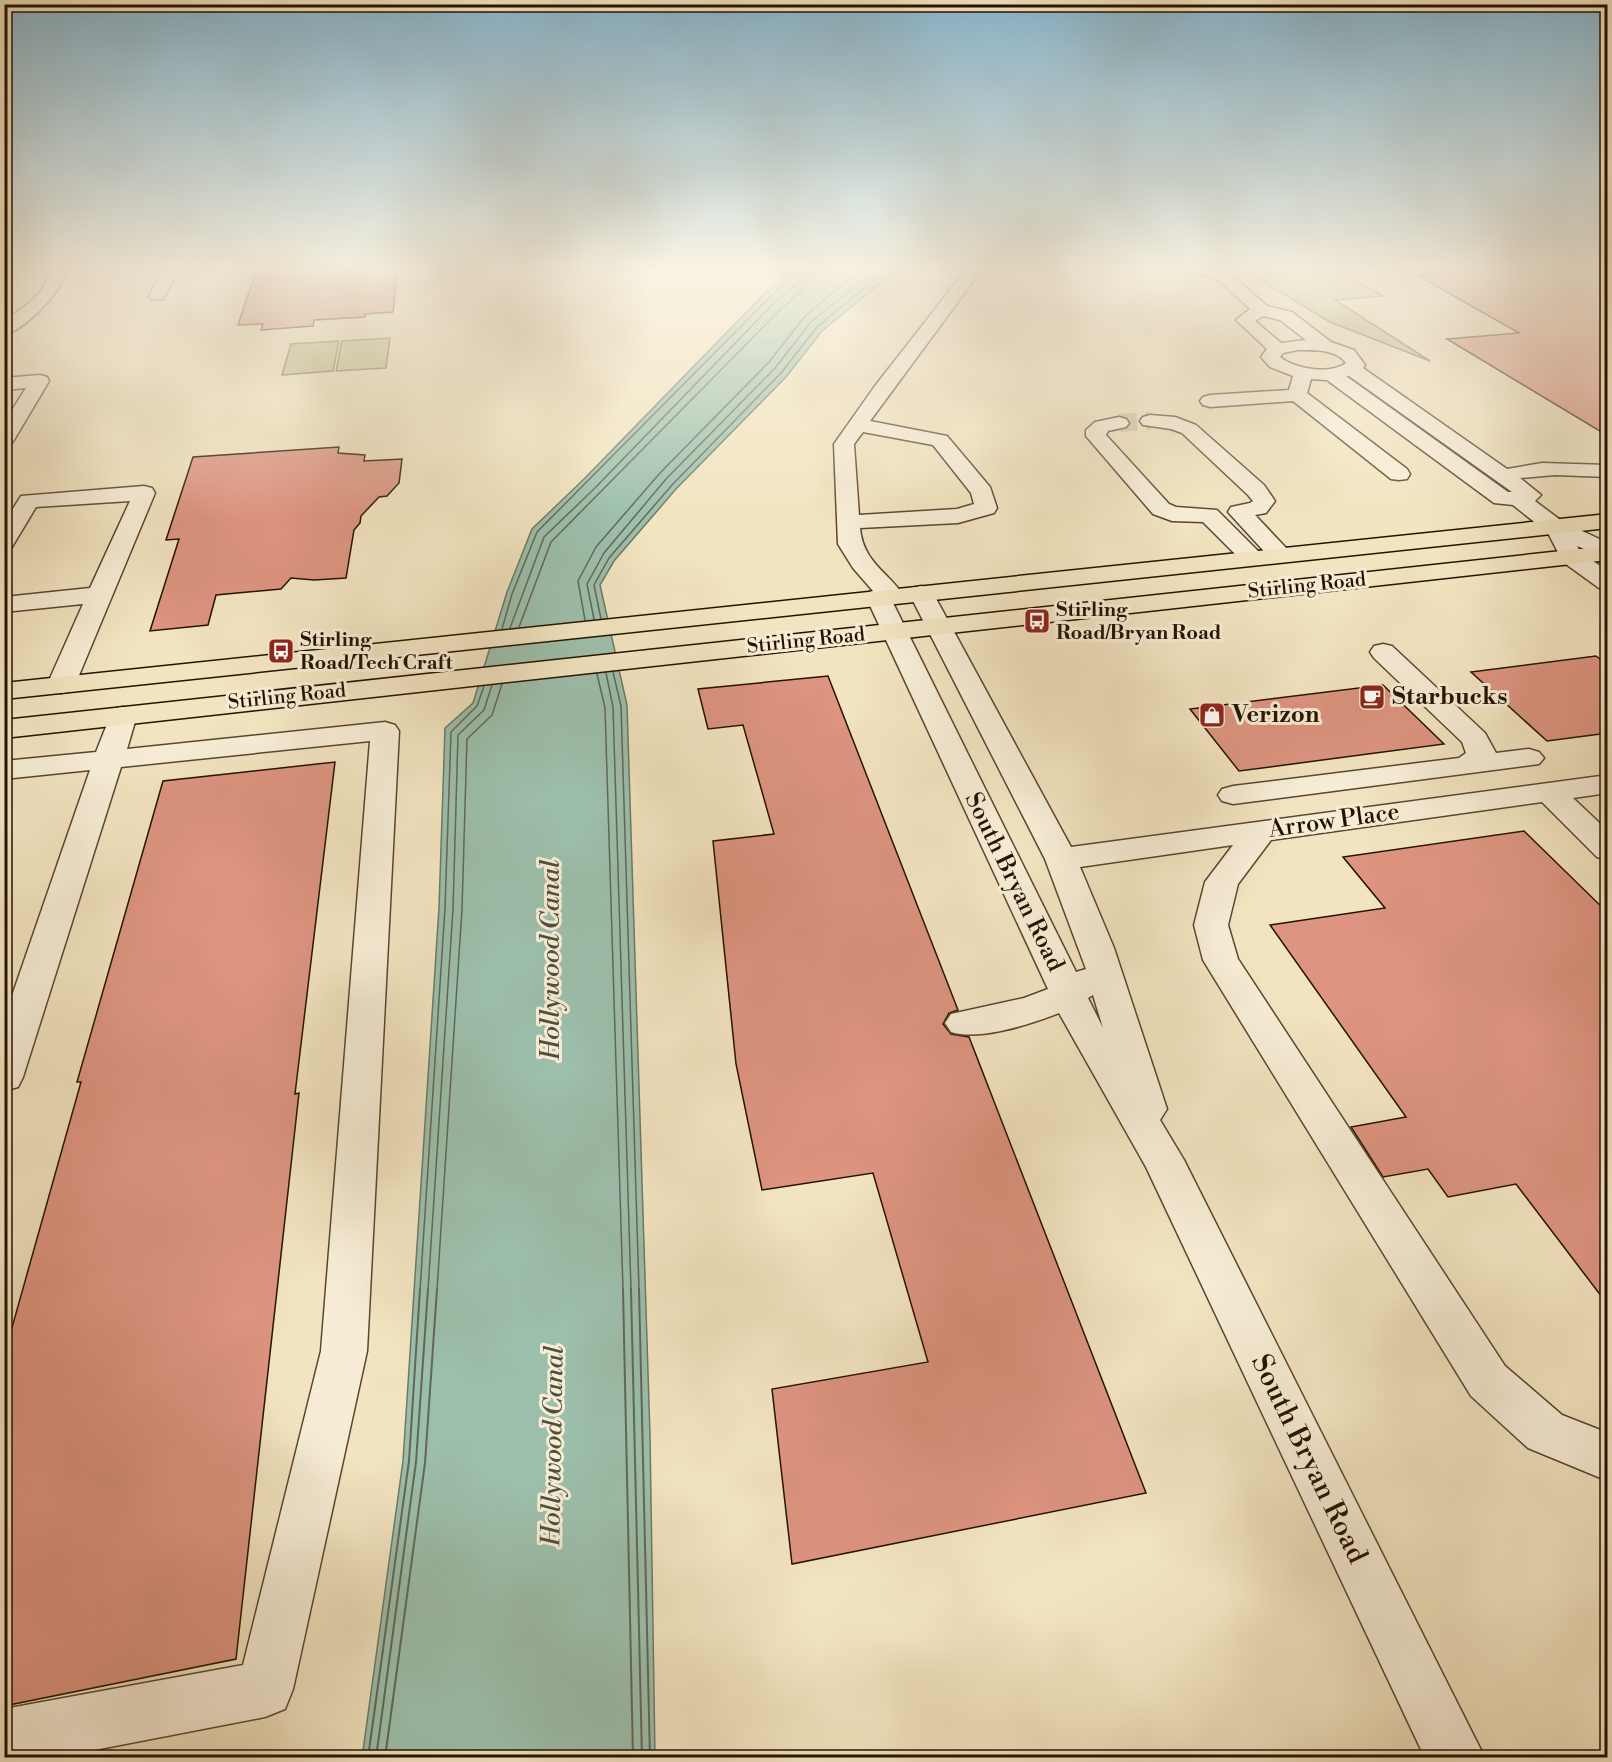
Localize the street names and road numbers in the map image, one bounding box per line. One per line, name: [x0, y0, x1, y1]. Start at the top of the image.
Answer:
street label: Stirling Road: [1247, 567, 1368, 605]
street label: Stirling Road: [746, 622, 867, 660]
street label: Stirling Road: [227, 678, 348, 716]
street label: South Bryan Road: [958, 787, 1071, 977]
street label: Arrow Place: [1266, 797, 1401, 845]
street label: South Bryan Road: [1243, 1349, 1375, 1569]

